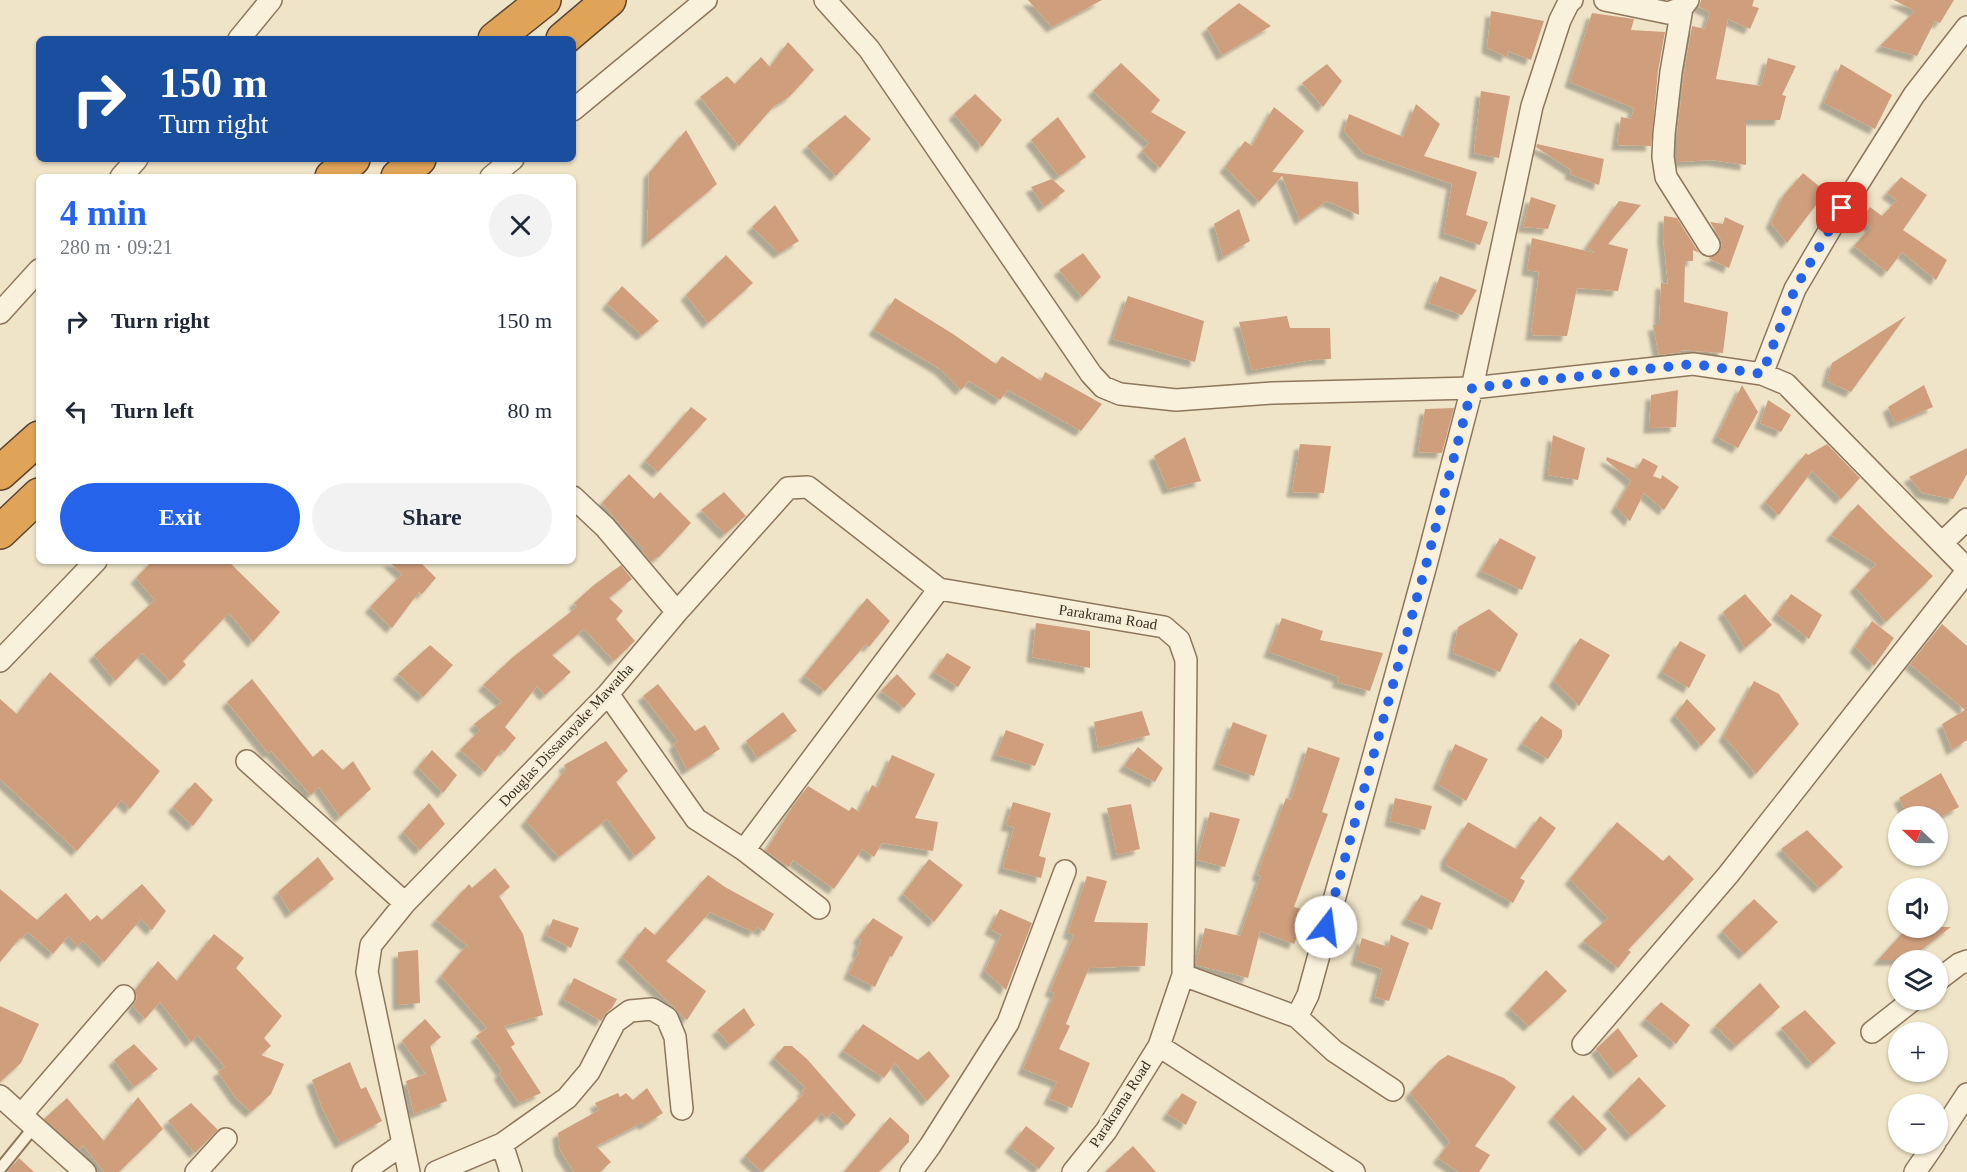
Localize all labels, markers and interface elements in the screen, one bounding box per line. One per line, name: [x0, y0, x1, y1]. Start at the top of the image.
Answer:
icon: right: [60, 60, 138, 138]
text: 150 m: [159, 60, 268, 106]
text: Turn right: [159, 109, 268, 139]
pin: [1816, 182, 1867, 233]
icon: arrive: [1825, 191, 1858, 224]
text: 4 min: [60, 193, 147, 233]
button: close: [489, 194, 552, 257]
text: 280 m · 09:21: [60, 236, 173, 258]
icon: right: [60, 305, 93, 338]
text: Turn right: [111, 308, 210, 333]
text: 150 m: [496, 308, 552, 333]
icon: left: [60, 395, 93, 428]
text: Turn left: [111, 398, 194, 423]
text: 80 m: [507, 398, 552, 423]
button: Exit: [60, 483, 300, 552]
button: Share: [312, 483, 552, 552]
street label: Parakrama Road: [1058, 601, 1159, 633]
street label: Douglas Dissanayake Mawatha: [496, 660, 637, 810]
north arrow: [1888, 806, 1948, 866]
map controls: [1888, 806, 1948, 1154]
button: sound: [1888, 878, 1948, 938]
position arrow: [1294, 895, 1358, 959]
button: layers: [1888, 950, 1948, 1010]
button: +: [1888, 1022, 1948, 1082]
street label: Parakrama Road: [1086, 1057, 1154, 1150]
button: −: [1888, 1094, 1948, 1154]

